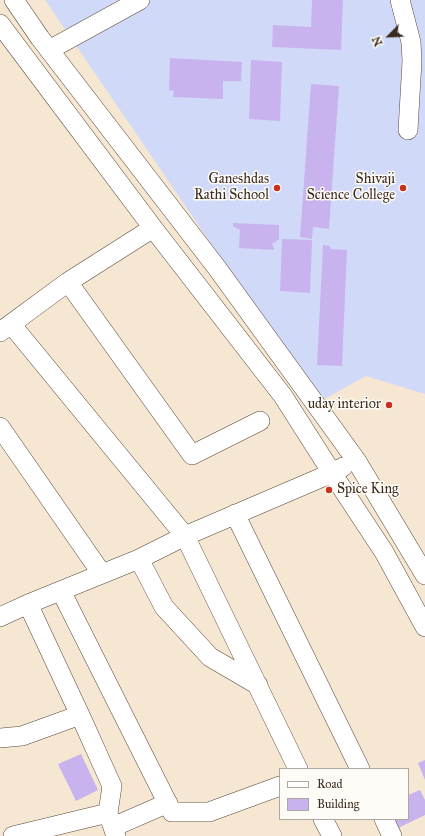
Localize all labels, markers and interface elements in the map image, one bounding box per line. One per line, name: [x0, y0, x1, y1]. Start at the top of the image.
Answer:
north arrow: [369, 16, 409, 56]
text: N: [370, 34, 385, 48]
place label: Ganeshdas Rathi School: [194, 172, 269, 204]
place label: Shivaji Science College: [307, 172, 395, 204]
marker: Ganeshdas Rathi School: [272, 183, 282, 193]
marker: Shivaji Science College: [398, 183, 408, 193]
place label: uday interior: [308, 397, 381, 413]
marker: uday interior: [384, 400, 394, 410]
place label: Spice King: [337, 482, 398, 498]
marker: Spice King: [324, 485, 334, 495]
legend: [279, 768, 409, 820]
text: Road: [317, 777, 343, 791]
text: Building: [317, 797, 359, 811]

